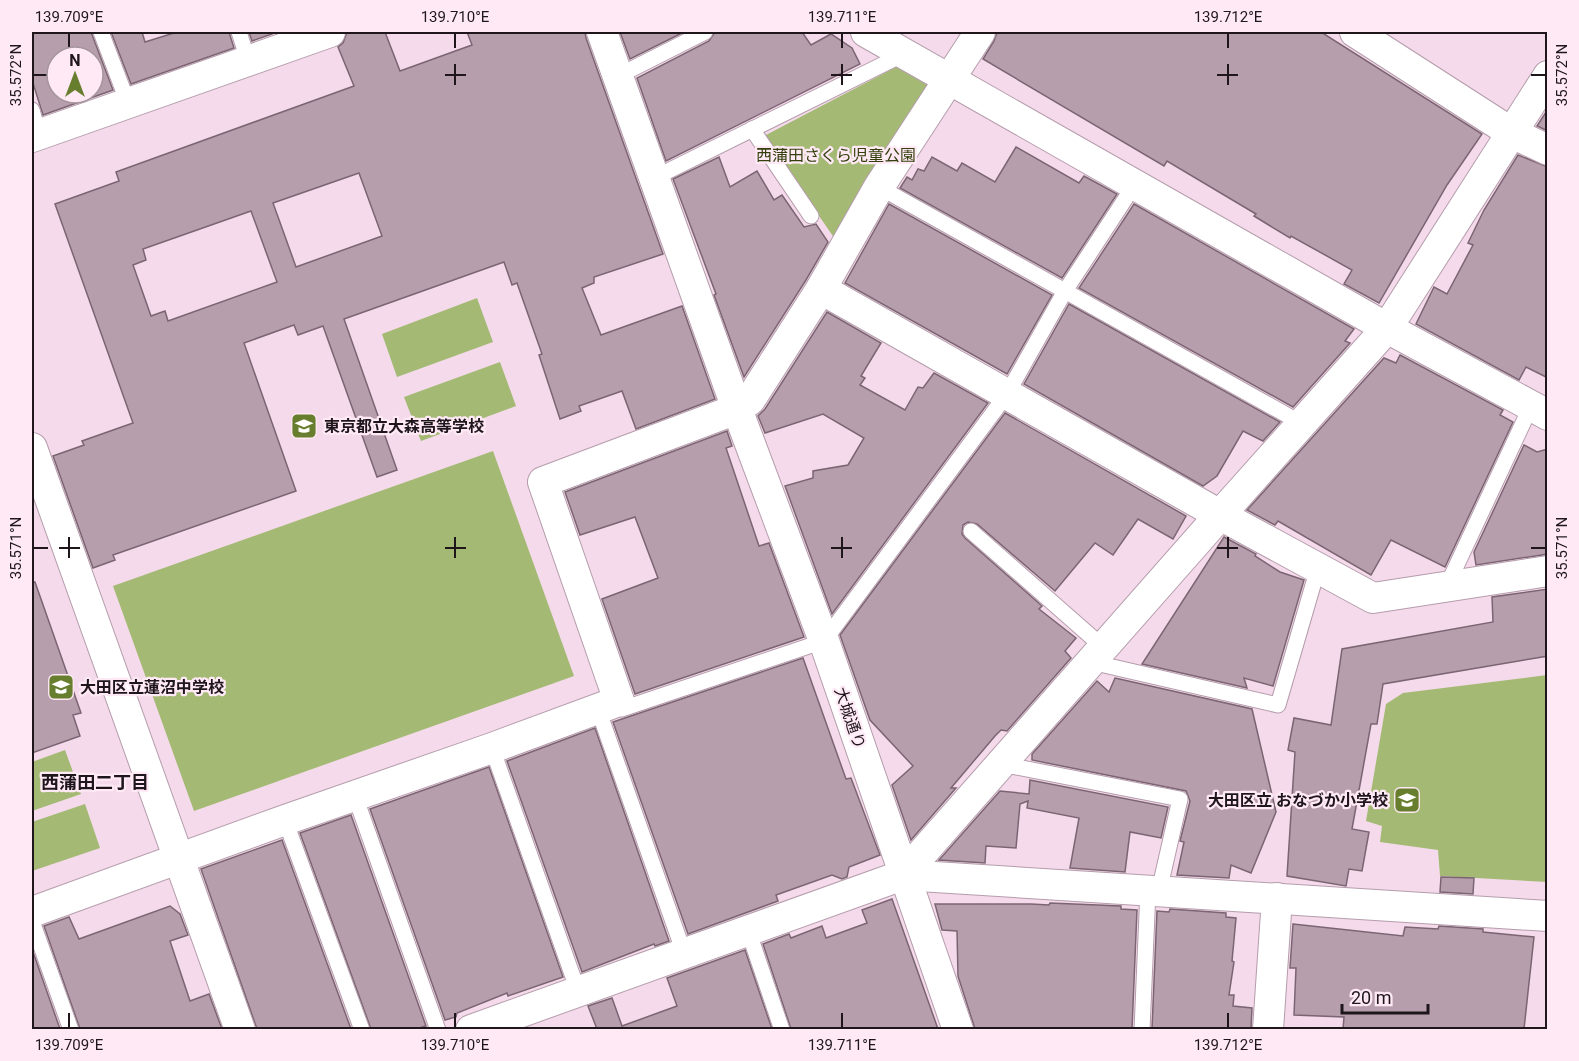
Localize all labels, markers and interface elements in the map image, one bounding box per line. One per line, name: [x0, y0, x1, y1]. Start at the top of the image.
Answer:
text: 139.709°E: [35, 8, 104, 26]
text: 139.710°E: [421, 8, 490, 26]
text: 139.711°E: [808, 8, 877, 26]
text: 139.712°E: [1194, 8, 1263, 26]
text: 35.572°N: [7, 44, 25, 106]
text: 35.572°N: [1553, 44, 1571, 106]
north arrow: [45, 45, 105, 105]
text: N: [69, 51, 81, 70]
park label: 西蒲田さくら児童公園: [756, 146, 916, 165]
school or university icon: 東京都立大森高等学校: [289, 411, 319, 441]
place label: 東京都立大森高等学校: [324, 417, 484, 436]
text: 35.571°N: [7, 517, 25, 579]
text: 35.571°N: [1553, 517, 1571, 579]
school or university icon: 大田区立蓮沼中学校: [46, 672, 76, 702]
place label: 大田区立蓮沼中学校: [80, 678, 224, 697]
street label: 大城通り: [831, 685, 869, 751]
district label: 西蒲田二丁目: [41, 772, 149, 793]
school or university icon: 大田区立 おなづか小学校: [1392, 785, 1422, 815]
place label: 大田区立 おなづか小学校: [1208, 791, 1388, 810]
scale bar: [1342, 977, 1428, 1015]
text: 20 m: [1351, 987, 1391, 1008]
text: 139.709°E: [35, 1036, 104, 1054]
text: 139.710°E: [421, 1036, 490, 1054]
text: 139.711°E: [808, 1036, 877, 1054]
text: 139.712°E: [1194, 1036, 1263, 1054]

